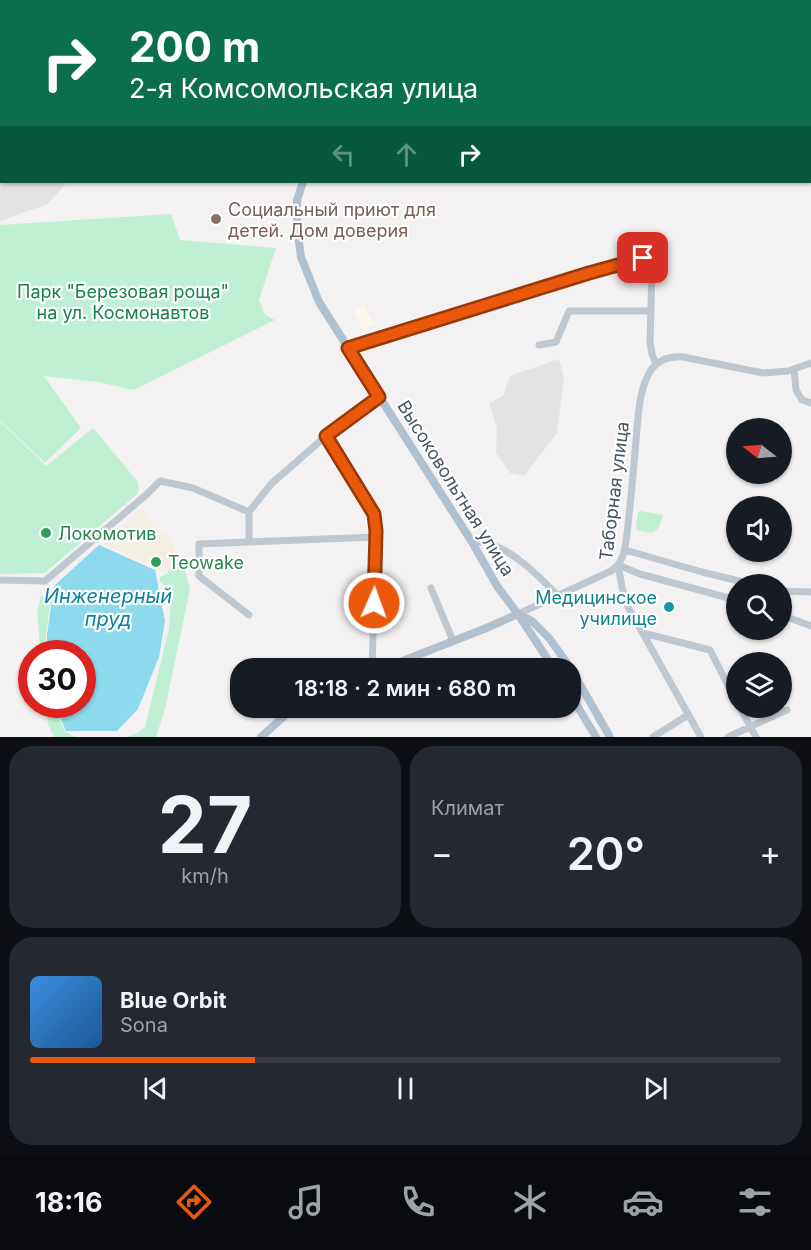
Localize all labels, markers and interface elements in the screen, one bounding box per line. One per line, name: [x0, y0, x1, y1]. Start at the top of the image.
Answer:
text: 200 m: [129, 21, 260, 72]
icon: right: [30, 24, 108, 102]
text: 2-я Комсомольская улица: [129, 72, 478, 105]
icon: left: [327, 138, 360, 171]
icon: ahead: [390, 138, 423, 171]
icon: right: [453, 138, 486, 171]
place label: Социальный приют для детей. Дом доверия: [228, 199, 436, 241]
marker: Социальный приют для детей. Дом доверия: [209, 212, 223, 226]
pin: [617, 232, 668, 283]
icon: arrive: [626, 241, 659, 274]
park label: Парк "Березовая роща" на ул. Космонавтов: [17, 281, 229, 323]
street label: Высоковольтная улица: [393, 396, 519, 580]
north arrow: [726, 418, 792, 484]
map controls: [726, 418, 792, 718]
street label: Таборная улица: [595, 420, 633, 562]
button: sound: [726, 496, 792, 562]
place label: Локомотив: [58, 523, 157, 544]
marker: Локомотив: [39, 526, 53, 540]
place label: Teowake: [168, 552, 244, 573]
marker: Teowake: [149, 555, 163, 569]
position arrow: [342, 571, 406, 635]
button: search: [726, 574, 792, 640]
water label: Инженерный пруд: [44, 584, 172, 631]
place label: Медицинское училище: [535, 587, 657, 629]
marker: Медицинское училище: [662, 600, 676, 614]
speed limit sign: 30: [18, 640, 96, 718]
button: layers: [726, 652, 792, 718]
text: 18:18 · 2 мин · 680 m: [295, 675, 516, 701]
text: 27: [158, 777, 252, 872]
text: Климат: [431, 796, 504, 820]
text: 20°: [567, 826, 645, 881]
text: −: [431, 833, 453, 873]
text: +: [759, 833, 781, 873]
text: km/h: [181, 864, 229, 888]
text: Blue Orbit: [120, 987, 227, 1013]
text: Sona: [120, 1013, 168, 1037]
icon: previous: [139, 1072, 172, 1105]
icon: pause: [389, 1072, 422, 1105]
icon: next: [639, 1072, 672, 1105]
icon: directions: [173, 1181, 215, 1223]
icon: music: [285, 1181, 327, 1223]
icon: phone: [397, 1181, 439, 1223]
icon: climate: [509, 1181, 551, 1223]
icon: car: [622, 1181, 664, 1223]
icon: filters: [734, 1181, 776, 1223]
text: 18:16: [35, 1186, 103, 1219]

